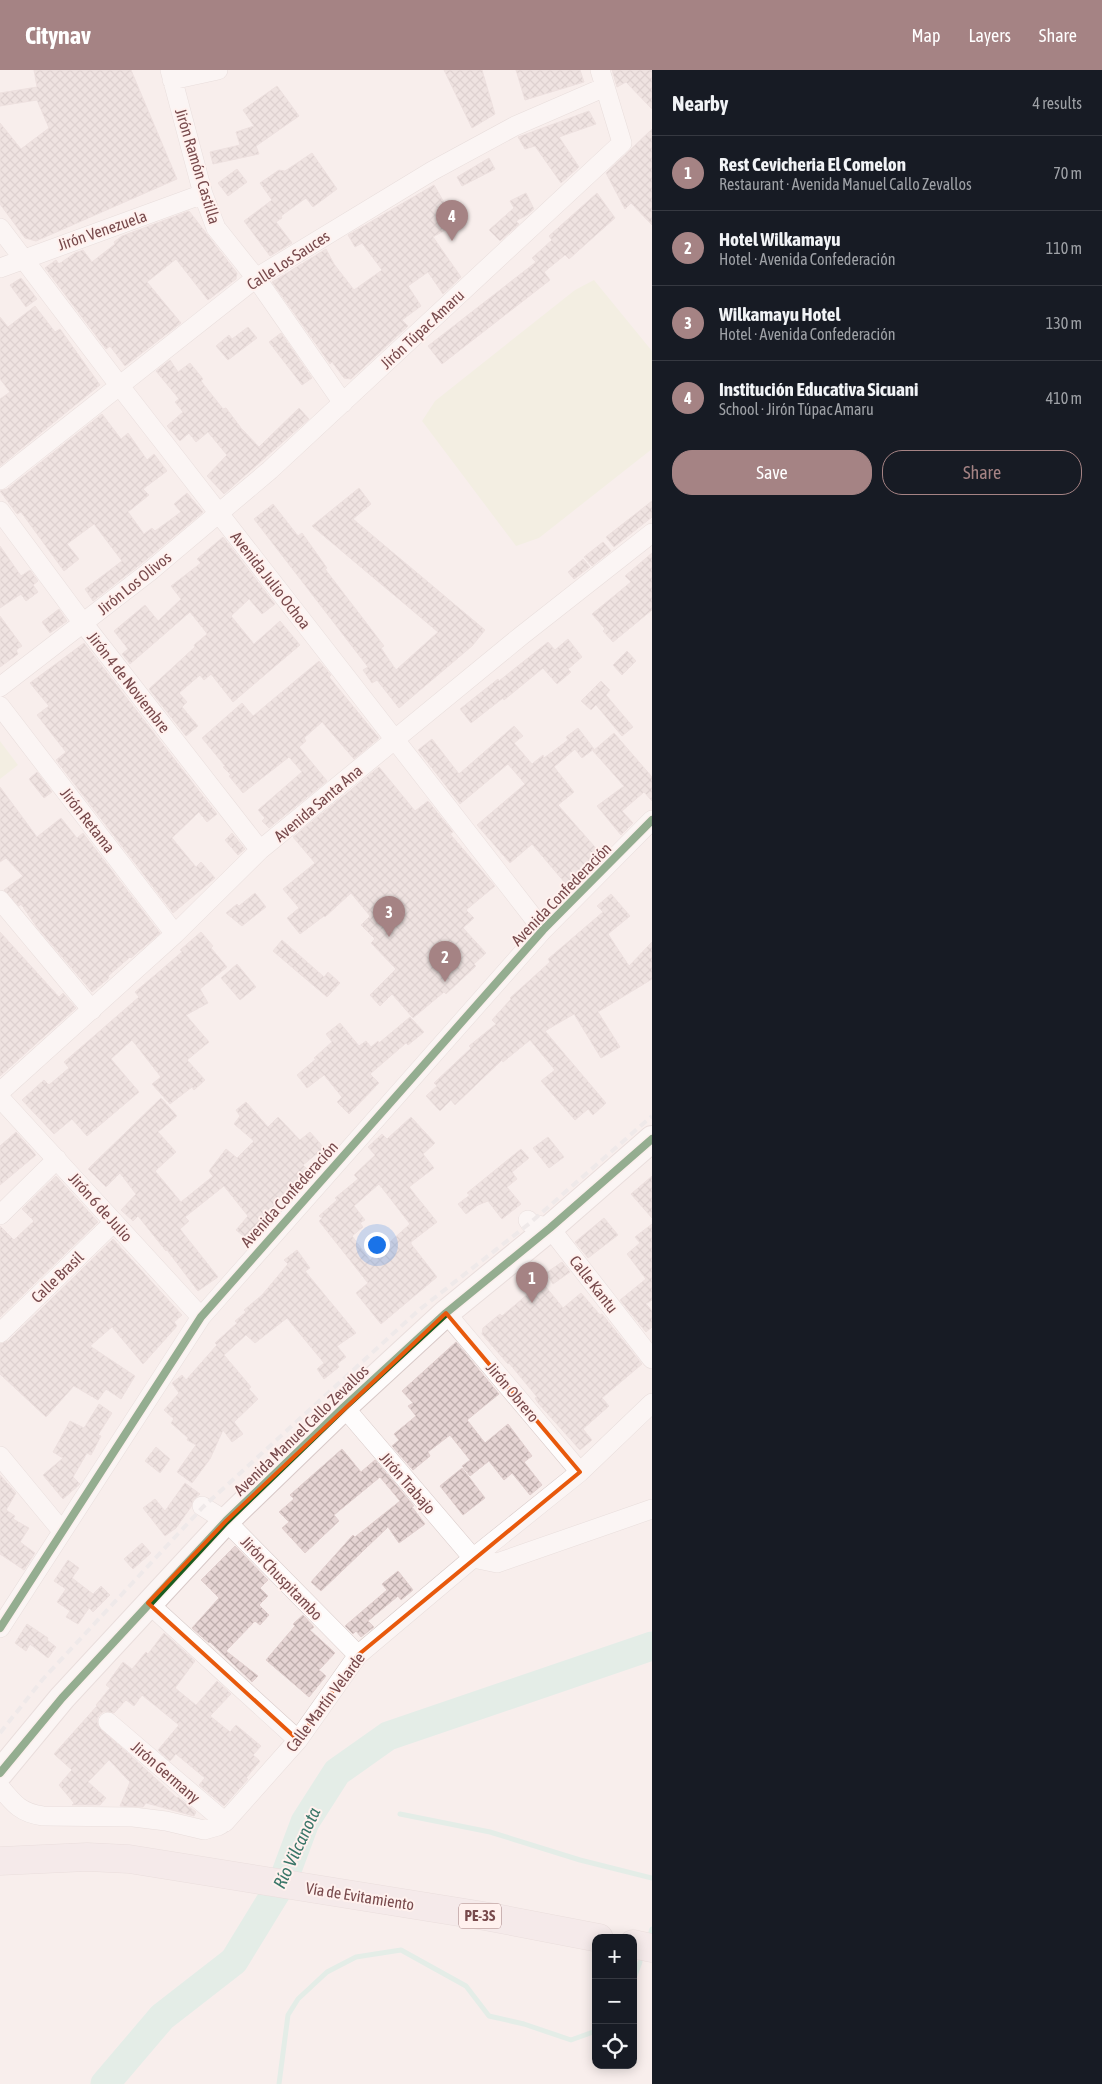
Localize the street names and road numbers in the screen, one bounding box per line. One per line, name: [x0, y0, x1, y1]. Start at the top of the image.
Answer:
street label: Jirón Ramón Castilla: [172, 106, 224, 226]
street label: Jirón Venezuela: [55, 206, 149, 254]
street label: Calle Los Sauces: [243, 226, 333, 293]
street label: Jirón Túpac Amaru: [377, 286, 468, 373]
street label: Avenida Julio Ochoa: [227, 528, 315, 632]
street label: Jirón Los Olivos: [94, 548, 175, 618]
street label: Jirón 4 de Noviembre: [84, 628, 174, 736]
street label: Avenida Santa Ana: [270, 761, 366, 845]
street label: Jirón Retama: [57, 784, 119, 856]
street label: Avenida Confederación: [507, 839, 615, 949]
street label: Avenida Confederación: [237, 1138, 341, 1250]
street label: Jirón 6 de Julio: [66, 1169, 136, 1245]
street label: Calle Brasil: [27, 1247, 87, 1306]
street label: Calle Kantu: [566, 1252, 622, 1316]
street label: Jirón Obrero: [483, 1359, 543, 1425]
street label: Avenida Manuel Callo Zevallos: [230, 1361, 372, 1499]
street label: Jirón Trabajo: [376, 1449, 439, 1518]
street label: Jirón Chuspitambo: [237, 1532, 326, 1624]
street label: Calle Martín Velarde: [282, 1649, 368, 1755]
street label: Jirón Germany: [127, 1737, 204, 1808]
street label: Vía de Evitamiento: [305, 1879, 415, 1913]
road number: PE-3S: [459, 1904, 501, 1928]

